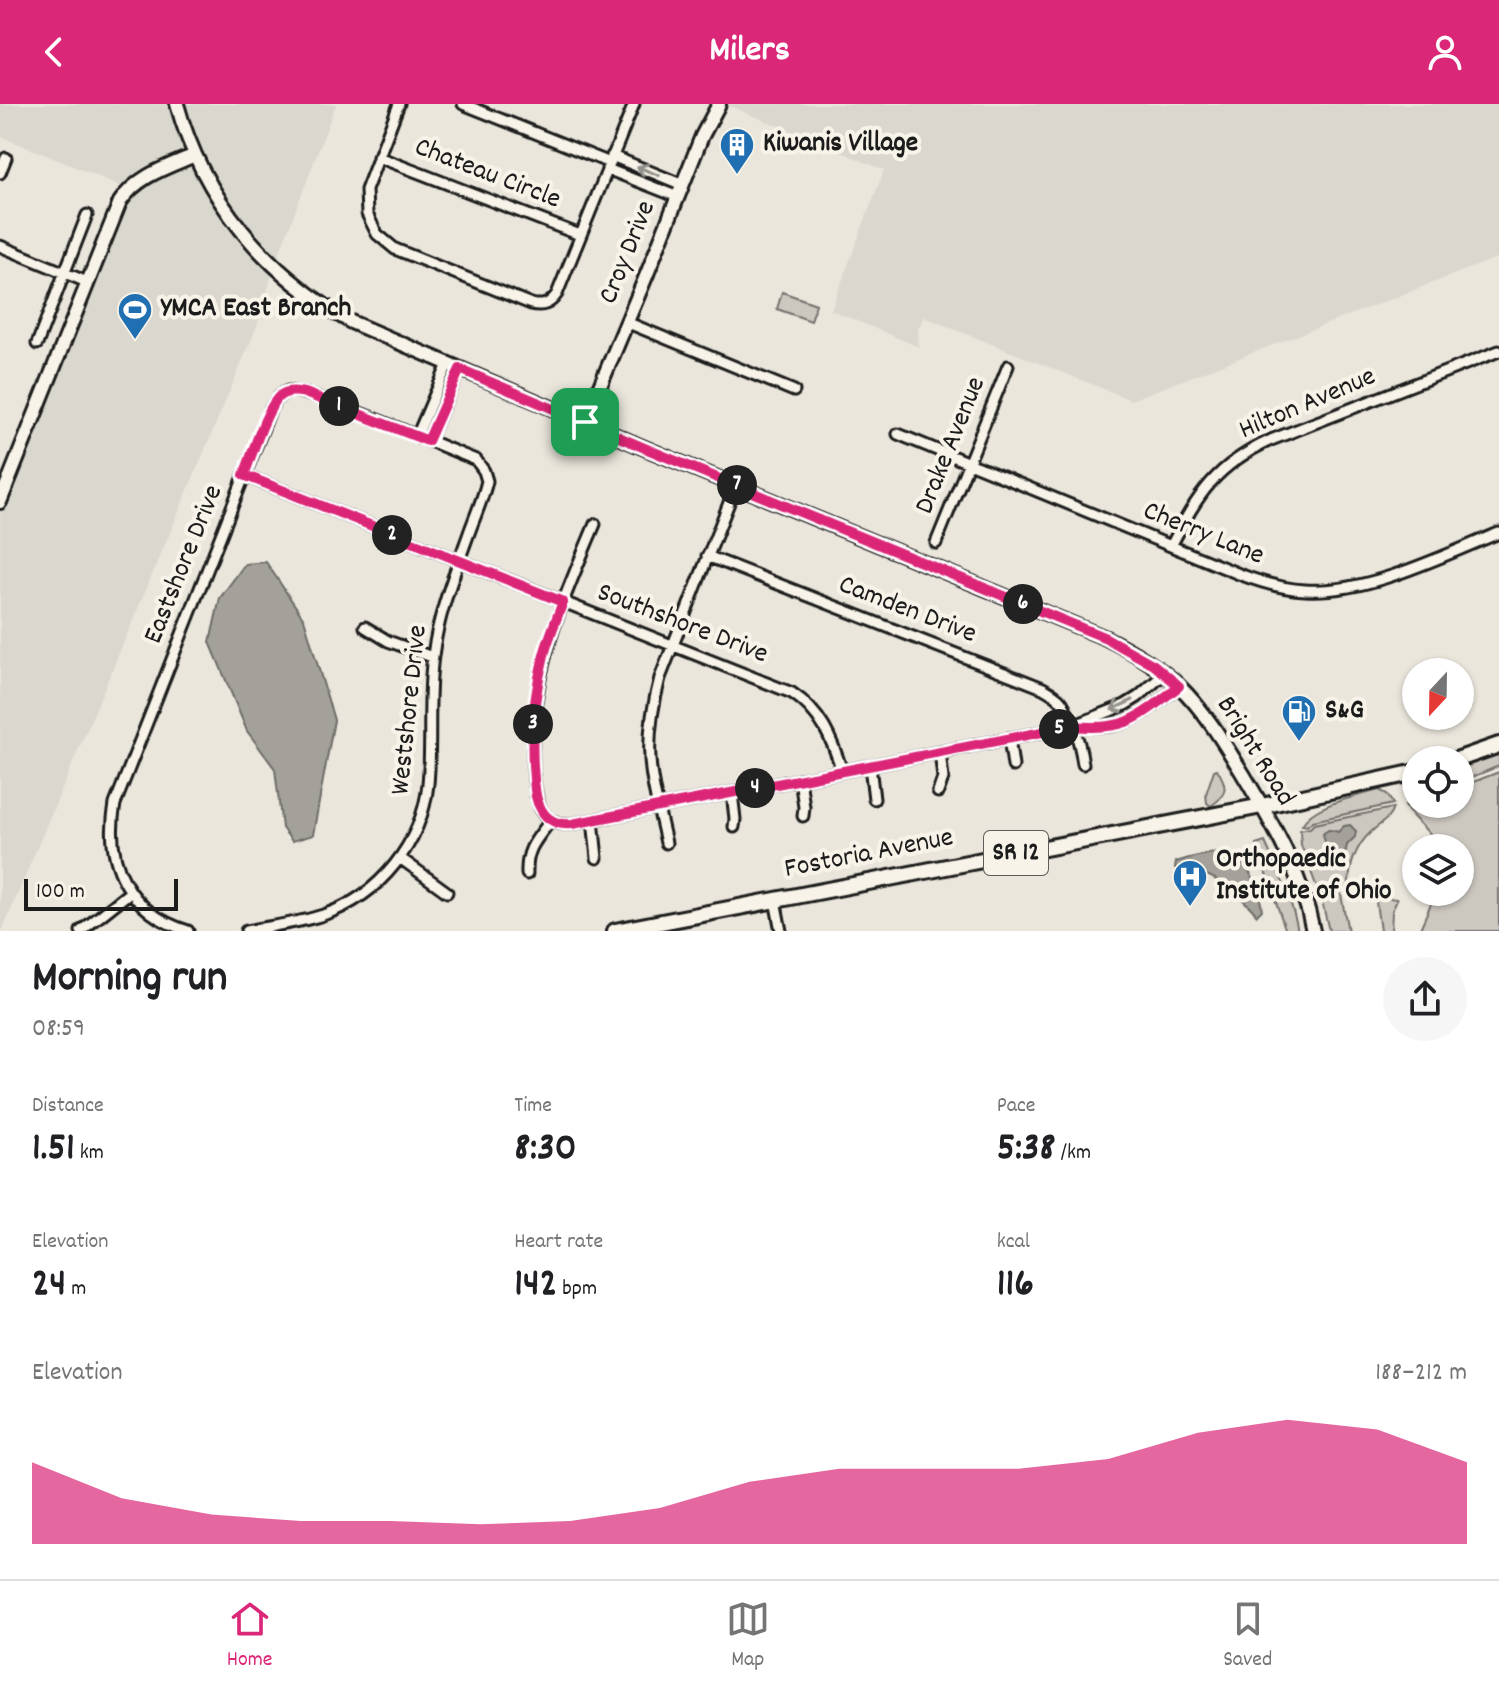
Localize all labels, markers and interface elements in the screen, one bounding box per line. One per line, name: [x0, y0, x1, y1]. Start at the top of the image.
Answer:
text: Milers: [709, 26, 790, 78]
icon: back: [32, 30, 76, 74]
icon: person: [1423, 30, 1467, 74]
place label: Kiwanis Village: [763, 125, 918, 165]
building icon: Kiwanis Village: [718, 126, 756, 176]
street label: Chateau Circle: [408, 129, 566, 221]
one-way arrow: [636, 162, 661, 177]
street label: Croy Drive: [590, 195, 668, 311]
place label: YMCA East Branch: [160, 290, 352, 330]
sports icon: YMCA East Branch: [116, 291, 154, 341]
street label: Hilton Avenue: [1234, 358, 1382, 452]
street label: Drake Avenue: [906, 371, 998, 521]
pin: 1: [319, 386, 359, 426]
pin: [551, 388, 619, 456]
text: 1: [337, 390, 341, 421]
icon: arrive: [563, 400, 607, 444]
pin: 7: [717, 465, 757, 505]
text: 7: [733, 469, 741, 500]
street label: Eastshore Drive: [135, 480, 235, 650]
street label: Cherry Lane: [1136, 493, 1270, 577]
pin: 2: [372, 515, 412, 555]
text: 2: [387, 519, 397, 550]
street label: Camden Drive: [832, 566, 982, 656]
street label: Southshore Drive: [591, 574, 773, 676]
pin: 6: [1003, 584, 1043, 624]
text: 6: [1018, 588, 1028, 619]
street label: Westshore Drive: [382, 623, 440, 797]
north arrow: [1402, 658, 1474, 730]
map controls: [1402, 658, 1474, 906]
street label: Bright Road: [1204, 689, 1304, 815]
place label: S&G: [1325, 692, 1364, 732]
fuel station icon: S&G: [1280, 693, 1318, 743]
one-way arrow: [1111, 698, 1135, 713]
pin: 3: [513, 704, 553, 744]
text: 3: [528, 708, 538, 739]
pin: 5: [1039, 709, 1079, 749]
text: 5: [1054, 713, 1064, 744]
button: locate: [1402, 746, 1474, 818]
pin: 4: [735, 768, 775, 808]
text: 4: [750, 772, 760, 803]
street label: Fostoria Avenue: [781, 819, 957, 891]
road number: SR 12: [984, 831, 1048, 875]
button: layers: [1402, 834, 1474, 906]
place label: Orthopaedic Institute of Ohio: [1216, 841, 1392, 913]
hospital icon: Orthopaedic Institute of Ohio: [1171, 858, 1209, 908]
scale bar: [24, 875, 178, 911]
text: 100 m: [36, 877, 85, 908]
text: Morning run: [32, 949, 227, 1012]
button: share: [1383, 957, 1467, 1041]
text: 08:59: [32, 1011, 85, 1048]
text: Distance: [32, 1091, 104, 1122]
text: Time: [514, 1091, 552, 1122]
text: Pace: [997, 1091, 1036, 1122]
text: 1.51: [32, 1122, 75, 1179]
text: 8:30: [514, 1122, 577, 1179]
text: 5:38: [997, 1122, 1056, 1179]
text: km: [75, 1138, 104, 1169]
text: /km: [1056, 1138, 1091, 1169]
text: Elevation: [32, 1227, 109, 1258]
text: Heart rate: [514, 1227, 603, 1258]
text: kcal: [997, 1227, 1030, 1258]
text: 24: [32, 1258, 66, 1315]
text: 142: [514, 1258, 557, 1315]
text: 116: [997, 1258, 1034, 1315]
text: m: [66, 1274, 86, 1305]
text: bpm: [557, 1274, 597, 1305]
text: Elevation: [32, 1355, 122, 1392]
text: 188–212 m: [1375, 1355, 1467, 1392]
tab: Home: [227, 1597, 273, 1676]
tab: Map: [726, 1597, 770, 1676]
tab: Saved: [1223, 1597, 1272, 1676]

